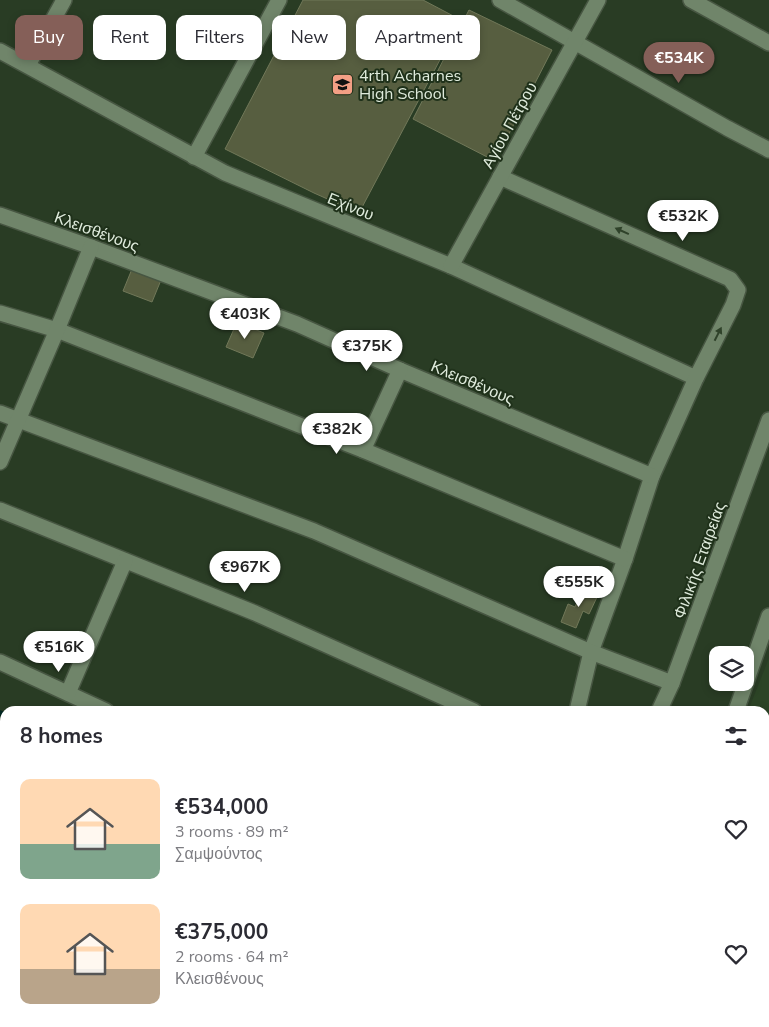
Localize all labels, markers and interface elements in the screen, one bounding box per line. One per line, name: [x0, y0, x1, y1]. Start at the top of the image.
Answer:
chip: Buy: [15, 15, 83, 60]
chip: Rent: [93, 15, 166, 60]
chip: Filters: [176, 15, 262, 60]
chip: New: [272, 15, 346, 60]
chip: Apartment: [356, 15, 480, 60]
pin: €534K: [644, 42, 714, 84]
text: €534K: [654, 47, 704, 69]
place label: 4rth Acharnes High School: [359, 65, 461, 105]
school or university icon: 4rth Acharnes High School: [331, 72, 355, 96]
street label: Αγίου Πέτρου: [477, 78, 543, 173]
street label: Εχίνου: [324, 188, 377, 226]
pin: €532K: [648, 200, 718, 242]
text: €532K: [658, 205, 708, 227]
street label: Κλεισθένους: [51, 206, 142, 258]
one-way arrow: [615, 227, 629, 235]
pin: €403K: [210, 298, 280, 340]
text: €403K: [220, 303, 270, 325]
one-way arrow: [714, 327, 722, 341]
pin: €375K: [332, 330, 402, 372]
text: €375K: [342, 335, 392, 357]
street label: Κλεισθένους: [428, 355, 518, 410]
pin: €382K: [302, 412, 372, 455]
text: €382K: [312, 418, 362, 440]
street label: Φιλικής Εταιρείας: [669, 499, 731, 622]
pin: €967K: [210, 550, 280, 593]
text: €967K: [220, 556, 270, 578]
pin: €555K: [544, 566, 614, 608]
text: €555K: [554, 571, 604, 593]
pin: €516K: [24, 630, 94, 673]
text: €516K: [34, 636, 84, 658]
map controls: [709, 646, 754, 691]
button: layers: [709, 646, 754, 691]
text: 8 homes: [20, 722, 103, 750]
icon: filters: [722, 722, 750, 750]
text: €534,000: [175, 793, 268, 821]
icon: home: [60, 799, 120, 859]
icon: heart: [722, 815, 750, 843]
text: 3 rooms · 89 m²: [175, 821, 288, 843]
text: Σαμψούντος: [175, 843, 263, 865]
text: €375,000: [175, 918, 268, 946]
icon: home: [60, 924, 120, 984]
icon: heart: [722, 940, 750, 968]
text: 2 rooms · 64 m²: [175, 946, 288, 968]
text: Κλεισθένους: [175, 968, 264, 990]

